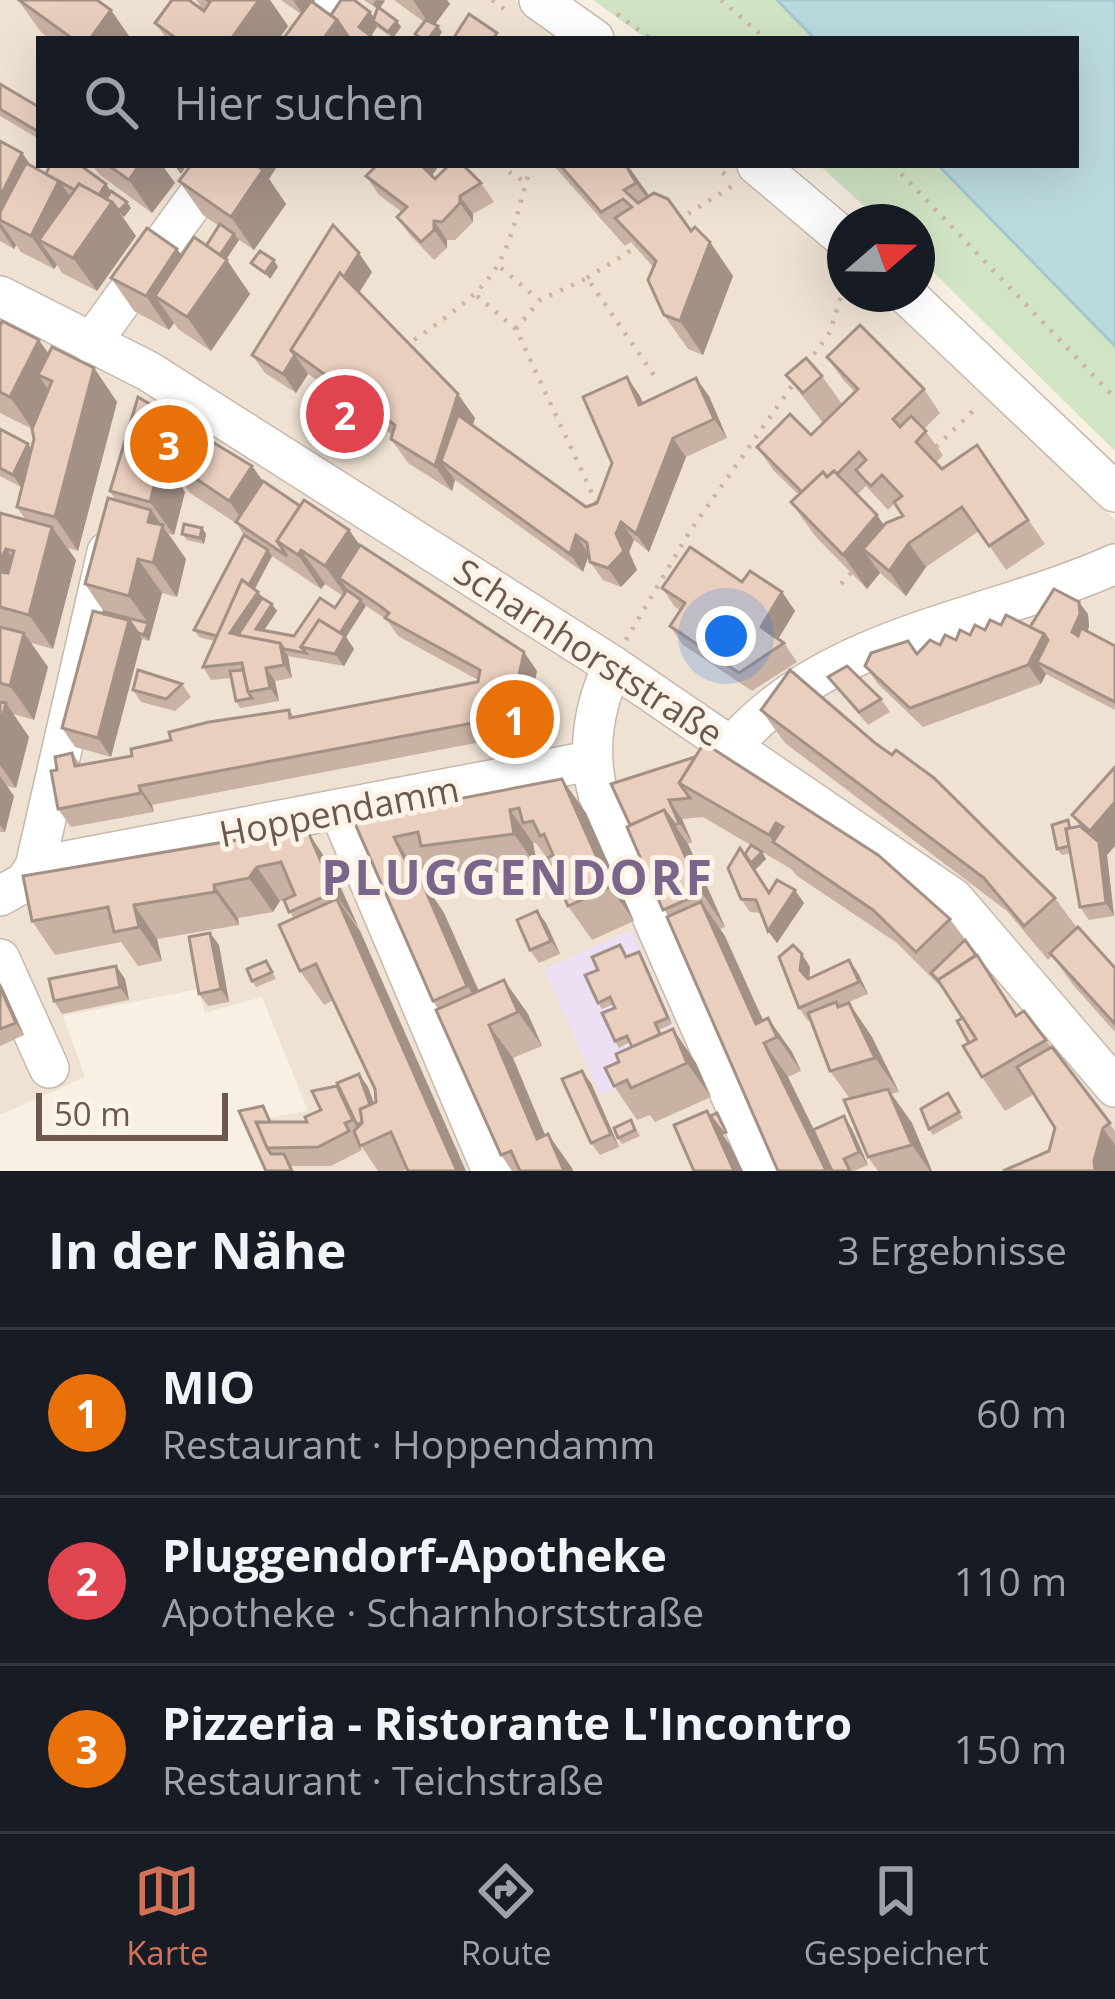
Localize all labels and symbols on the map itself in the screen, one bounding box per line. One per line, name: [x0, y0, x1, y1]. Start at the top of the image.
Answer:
north arrow: [827, 204, 935, 312]
pin: 2: [306, 369, 384, 459]
pin: 3: [130, 399, 208, 489]
street label: Scharnhorststraße: [445, 547, 733, 757]
your location: [696, 606, 756, 666]
pin: 1: [476, 674, 554, 764]
street label: Hoppendamm: [215, 764, 463, 858]
district label: PLUGGENDORF: [321, 844, 715, 909]
scale bar: [36, 1087, 228, 1140]

